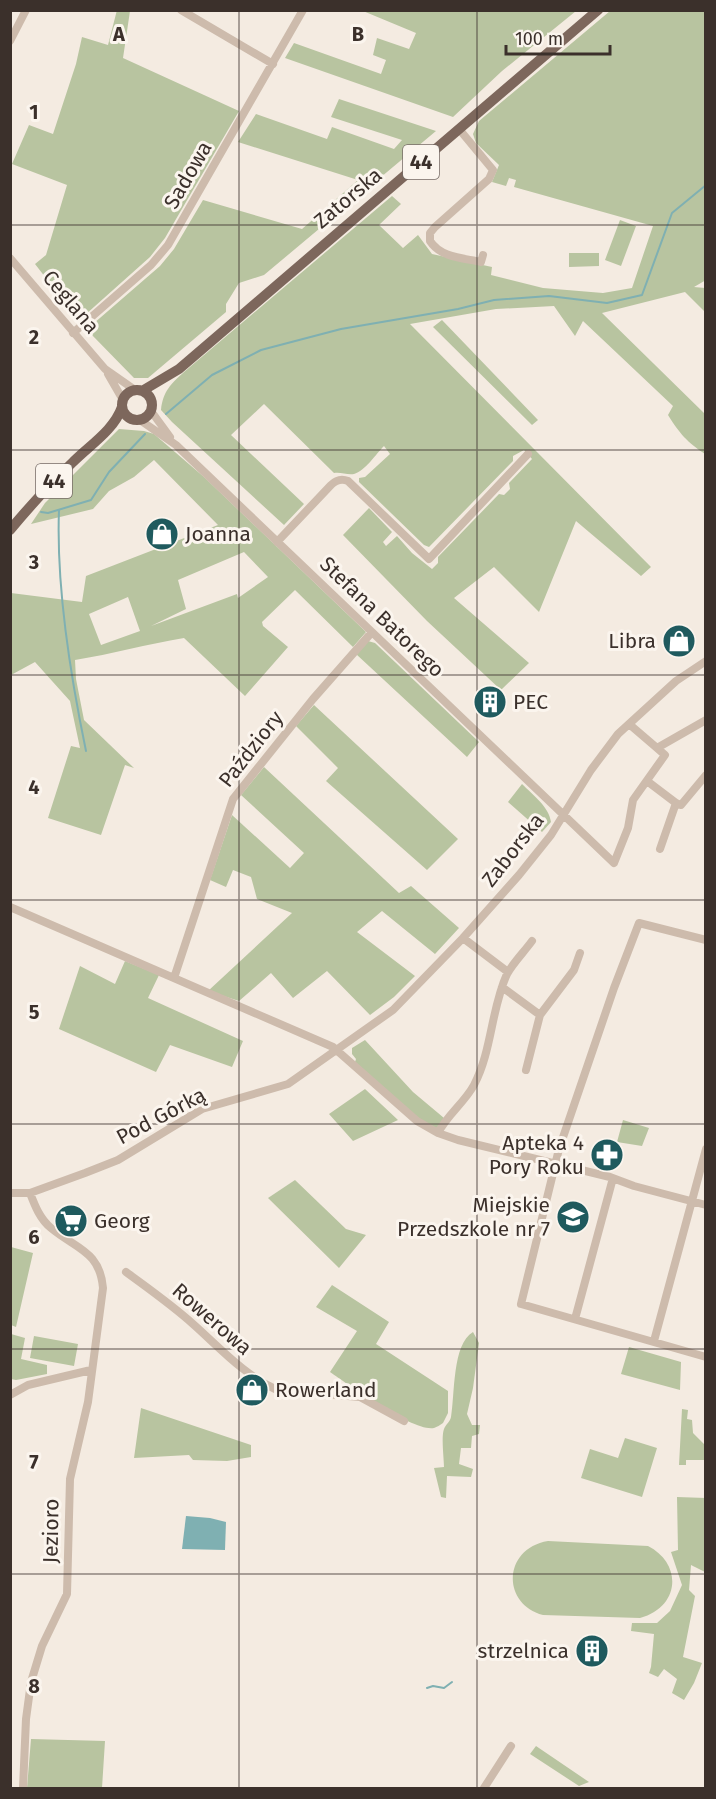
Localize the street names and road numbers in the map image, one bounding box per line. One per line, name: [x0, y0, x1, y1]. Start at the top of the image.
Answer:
street label: Sadowa: [158, 136, 218, 214]
road number: 44: [403, 145, 439, 179]
street label: Zatorska: [309, 162, 387, 234]
street label: Ceglana: [37, 265, 105, 339]
road number: 44: [36, 464, 72, 498]
street label: Stefana Batorego: [314, 551, 450, 683]
street label: Paździory: [213, 705, 289, 792]
street label: Zaborska: [476, 808, 550, 892]
street label: Pod Górką: [112, 1082, 210, 1150]
street label: Rowerowa: [167, 1277, 257, 1361]
street label: Jezioro: [37, 1498, 65, 1564]

